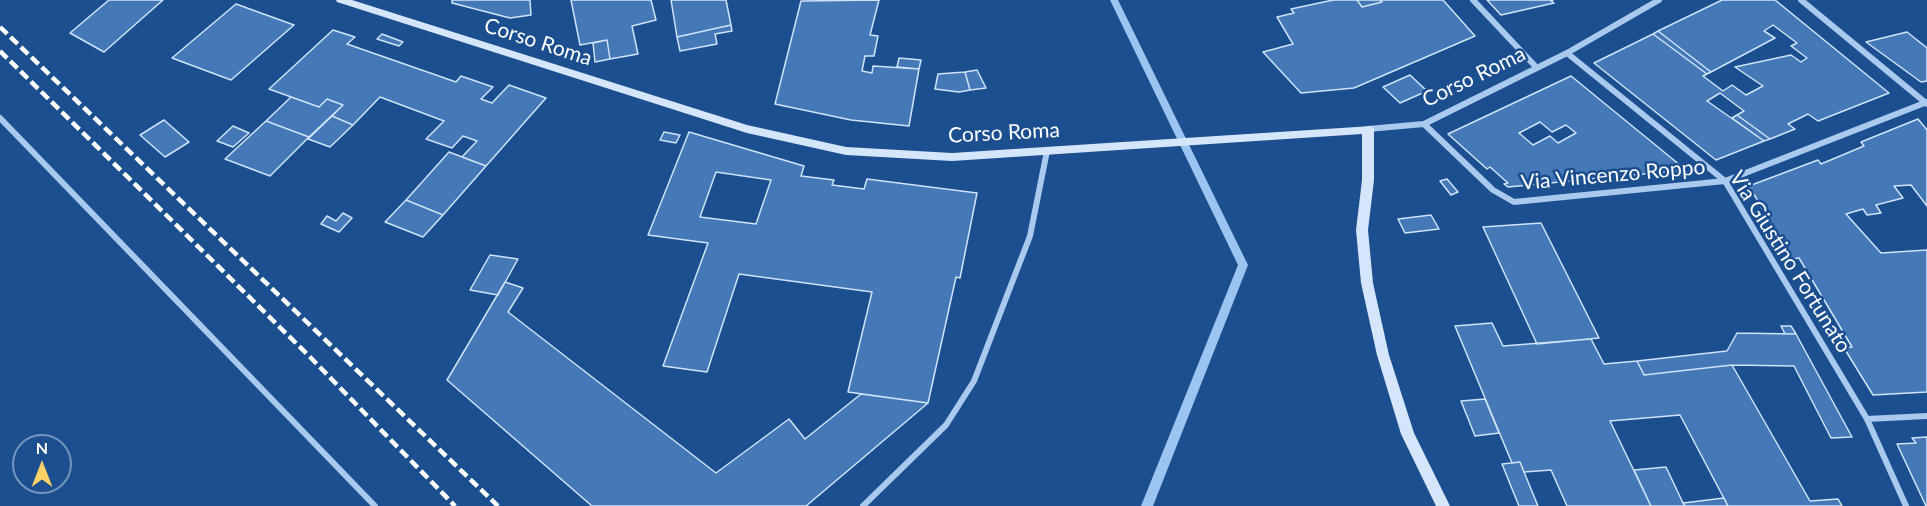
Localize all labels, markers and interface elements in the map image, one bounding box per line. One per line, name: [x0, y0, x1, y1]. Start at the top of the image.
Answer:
street label: Corso Roma: [481, 13, 595, 71]
street label: Corso Roma: [1418, 41, 1530, 113]
street label: Corso Roma: [948, 117, 1060, 149]
street label: Via Vincenzo Roppo: [1520, 154, 1706, 196]
street label: Via Giustino Fortunato: [1724, 167, 1856, 357]
north arrow: [12, 434, 72, 494]
text: N: [36, 438, 48, 457]

